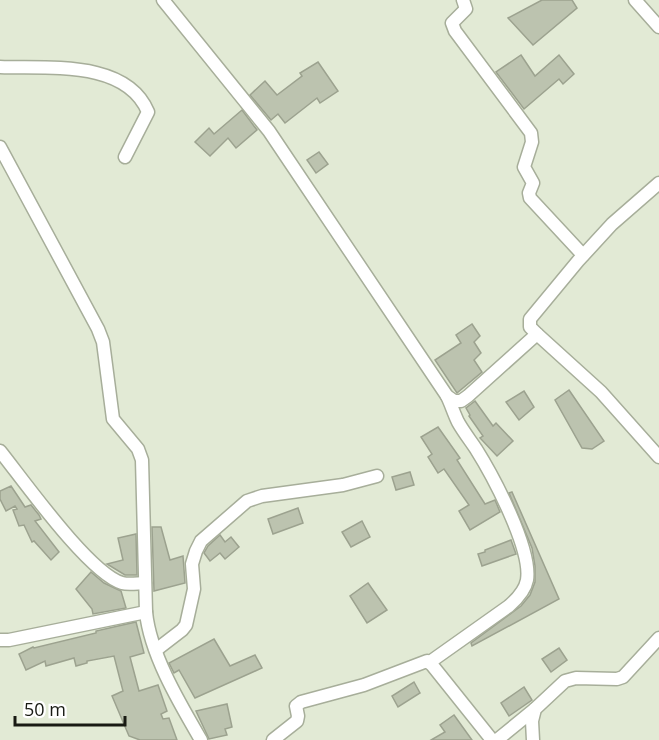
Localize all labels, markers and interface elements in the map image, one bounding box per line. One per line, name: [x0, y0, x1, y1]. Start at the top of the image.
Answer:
scale bar: [15, 689, 124, 727]
text: 50 m: [24, 697, 66, 721]

